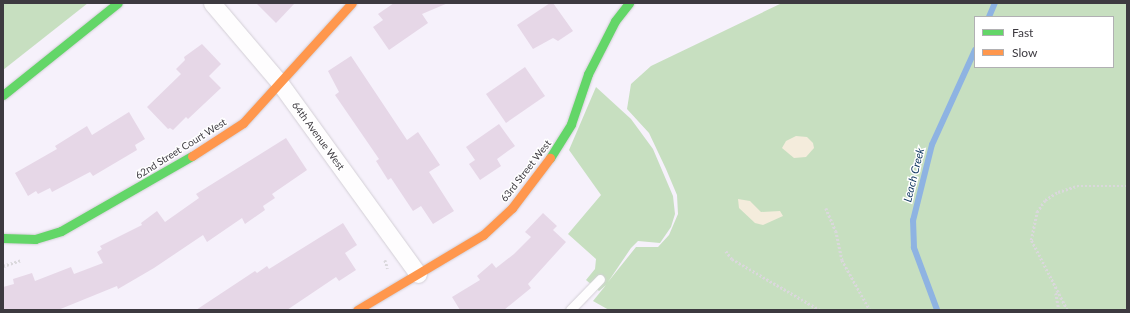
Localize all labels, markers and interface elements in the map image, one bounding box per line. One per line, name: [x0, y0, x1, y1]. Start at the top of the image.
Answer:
legend: [974, 16, 1114, 68]
text: Fast: [1012, 25, 1033, 40]
text: Slow: [1012, 45, 1037, 60]
street label: 64th Avenue West: [289, 99, 347, 173]
street label: 62nd Street Court West: [133, 116, 229, 182]
street label: 63rd Street West: [498, 138, 554, 204]
water label: Leach Creek: [901, 147, 927, 203]

